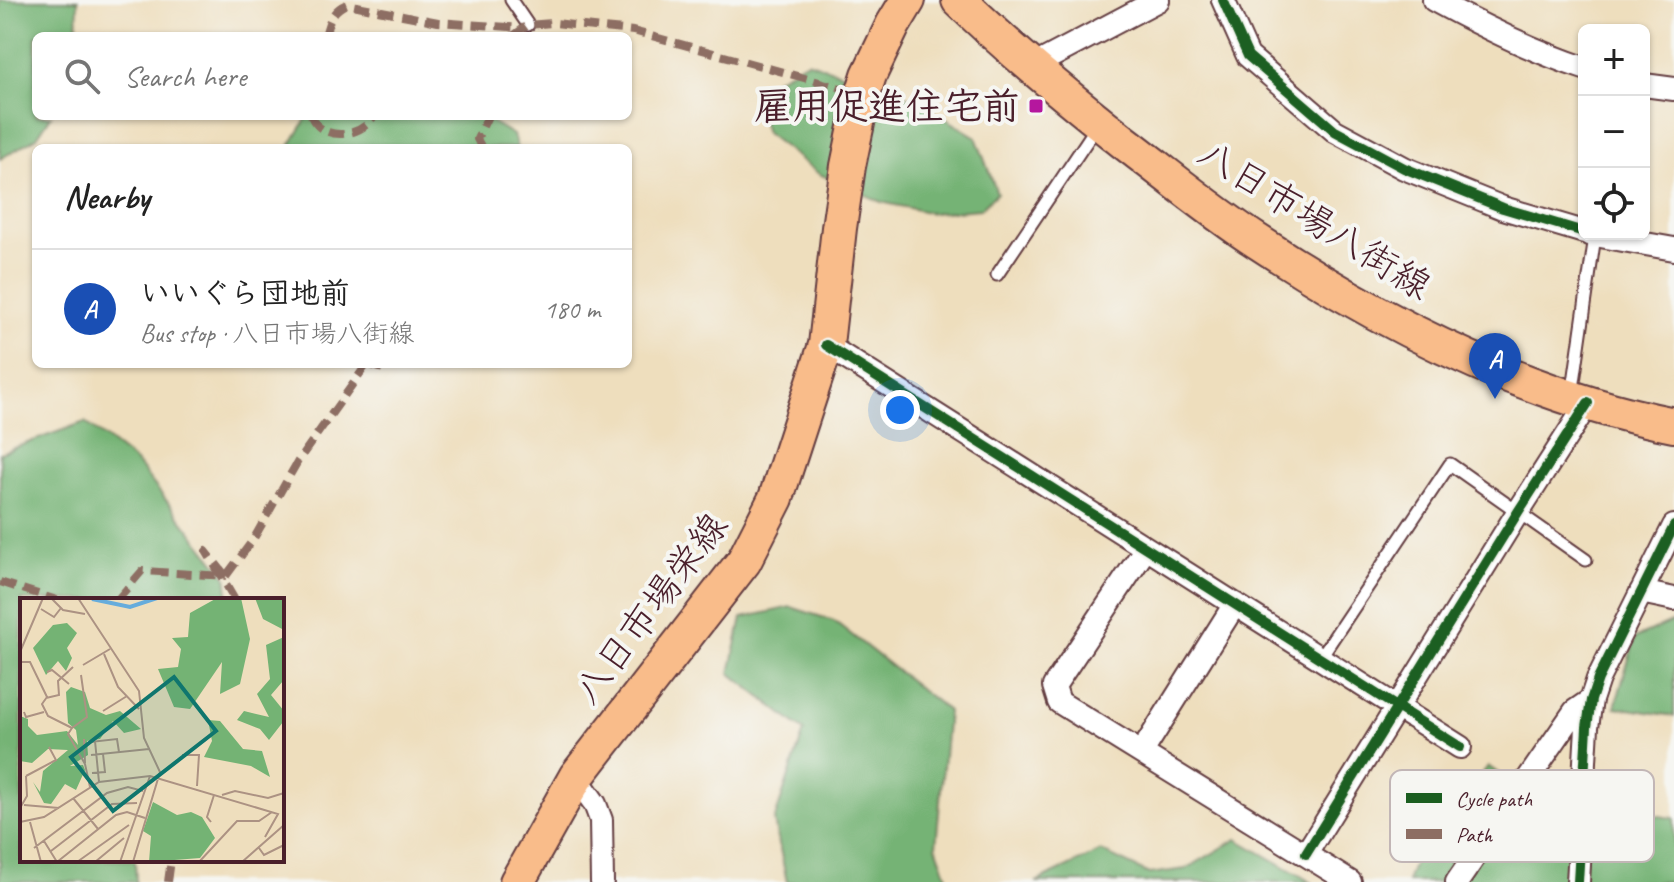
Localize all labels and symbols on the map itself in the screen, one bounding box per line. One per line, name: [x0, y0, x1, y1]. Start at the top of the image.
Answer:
place label: 雇用促進住宅前: [754, 83, 1020, 130]
marker: 雇用促進住宅前: [1027, 97, 1045, 115]
street label: 八日市場八街線: [1189, 129, 1440, 310]
pin: A: [1469, 333, 1521, 399]
your location: [880, 390, 920, 430]
street label: 八日市場栄線: [563, 503, 738, 713]
inset map: [20, 598, 284, 862]
legend: [1390, 770, 1654, 862]
text: Cycle path: [1456, 785, 1533, 813]
text: Path: [1456, 821, 1493, 849]

